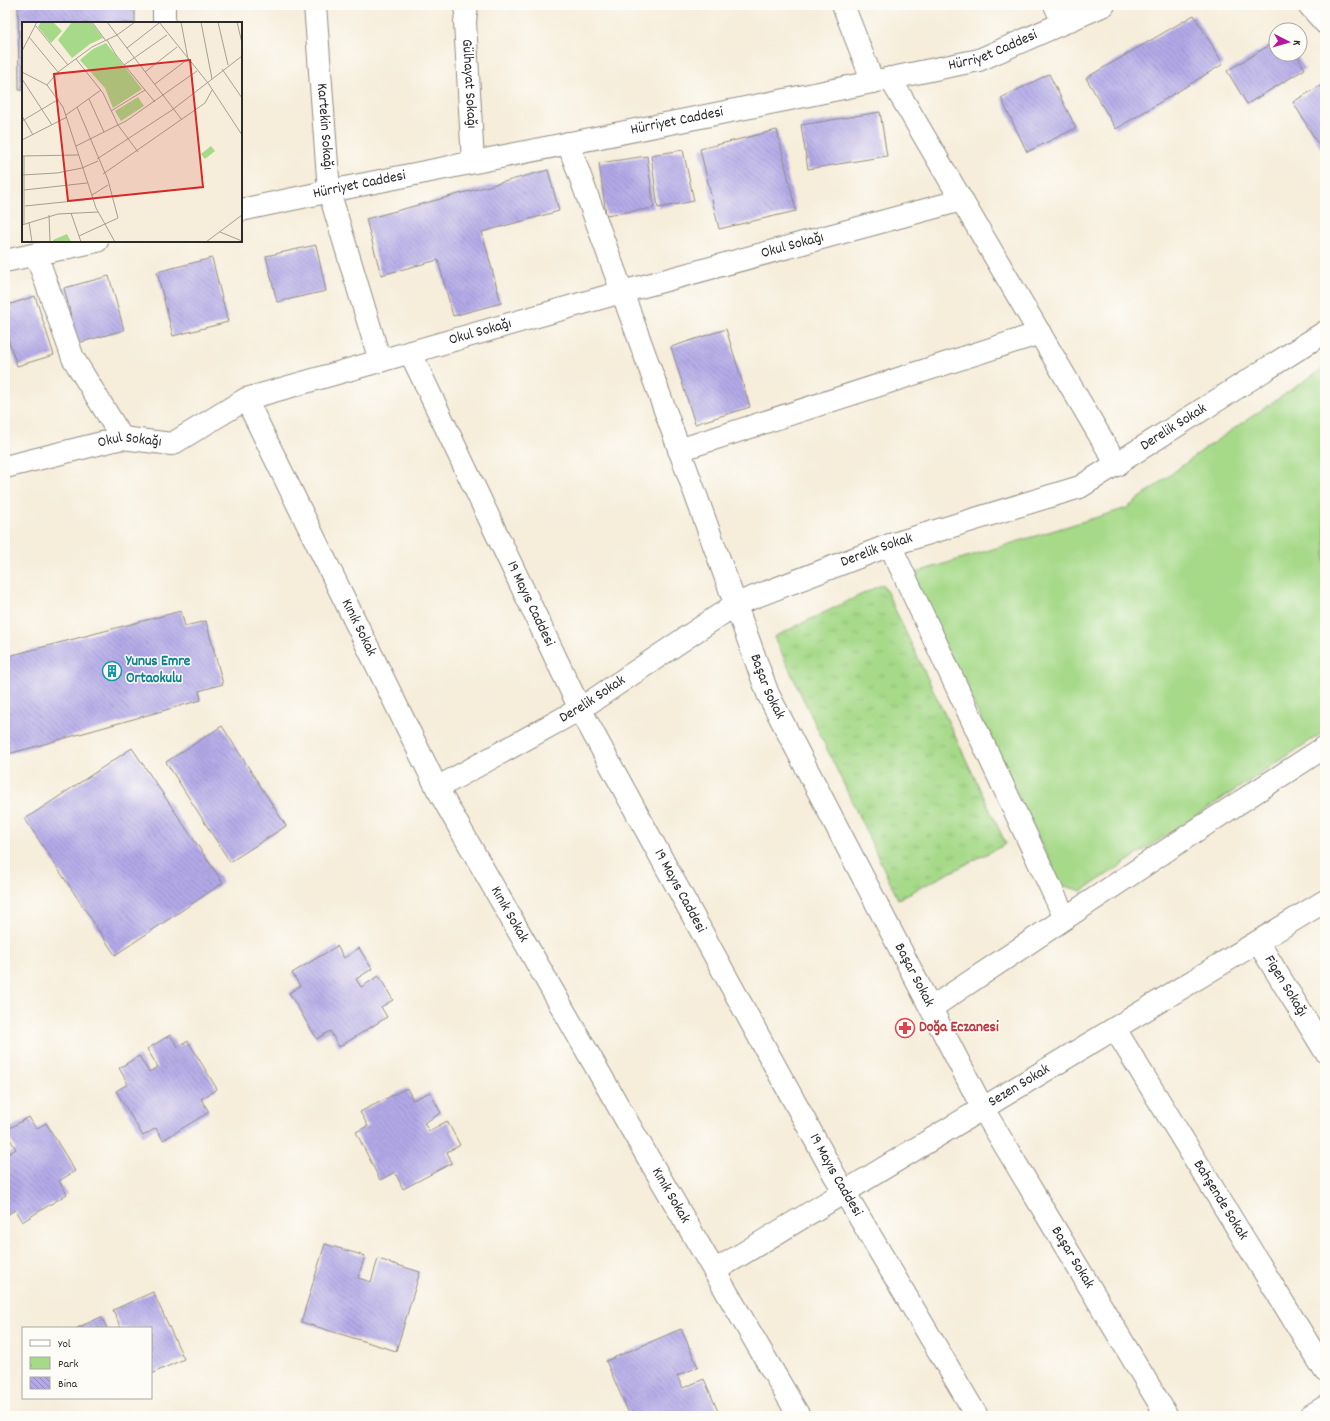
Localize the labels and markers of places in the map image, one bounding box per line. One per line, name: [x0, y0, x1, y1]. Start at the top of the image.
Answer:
place label: Yunus Emre Ortaokulu: [125, 651, 191, 690]
building icon: Yunus Emre Ortaokulu: [101, 660, 123, 682]
pharmacy icon: Doğa Eczanesi: [894, 1017, 916, 1039]
place label: Doğa Eczanesi: [919, 1017, 999, 1039]

